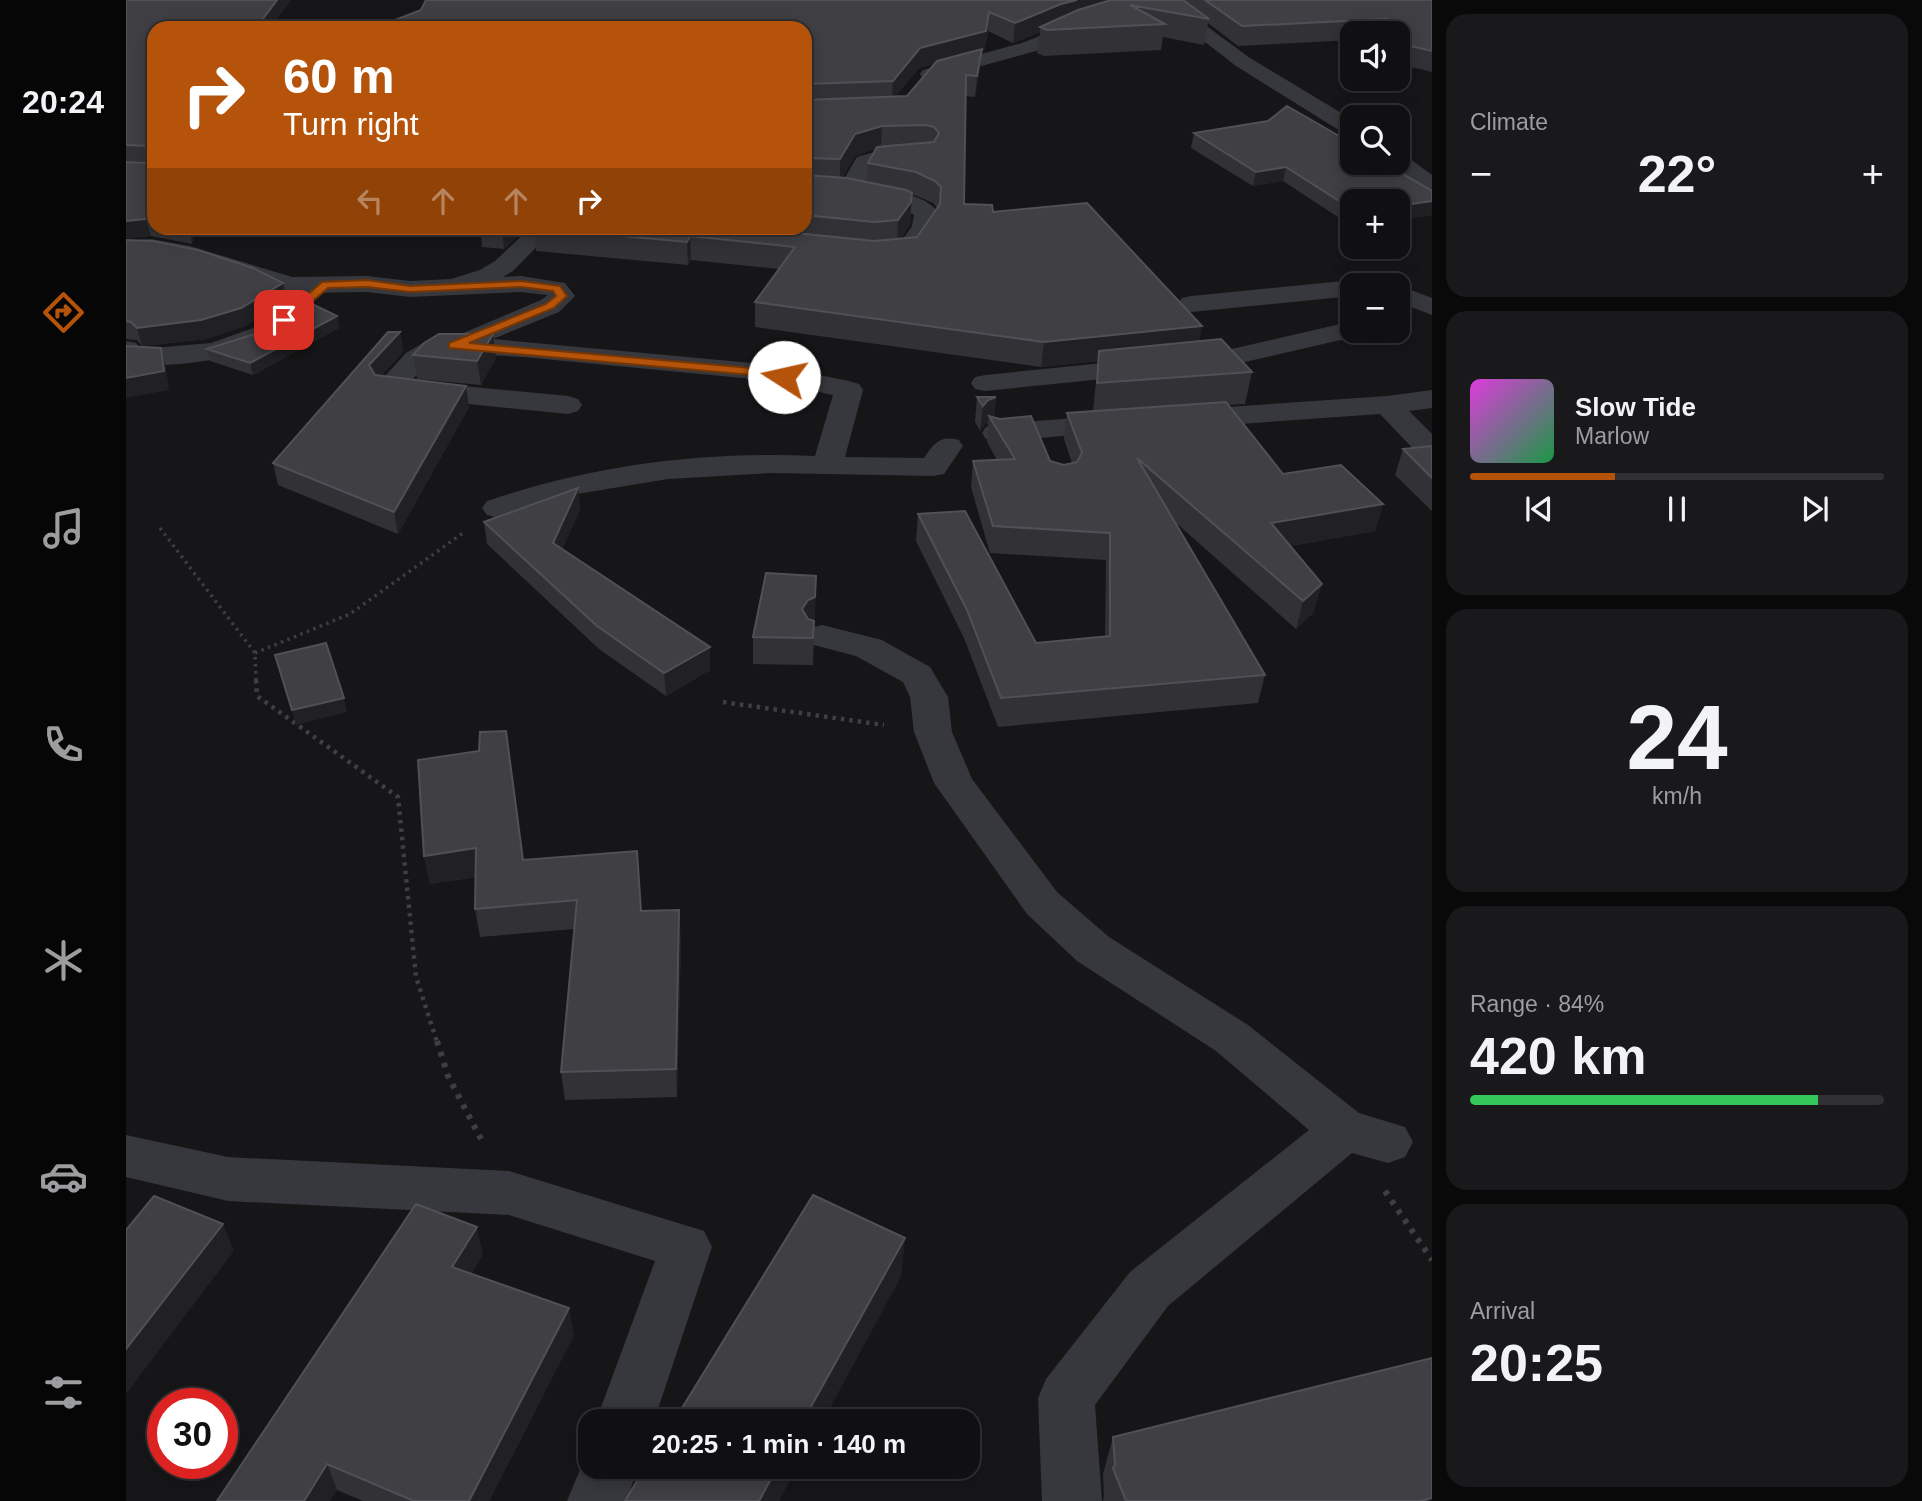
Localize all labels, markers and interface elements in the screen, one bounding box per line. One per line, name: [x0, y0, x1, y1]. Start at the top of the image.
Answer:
map controls: [1340, 21, 1410, 343]
button: sound: [1340, 21, 1410, 91]
icon: right: [168, 49, 259, 140]
text: 60 m: [283, 49, 395, 103]
text: 20:24: [22, 84, 104, 120]
button: search: [1340, 105, 1410, 175]
text: Turn right: [283, 106, 419, 142]
text: Climate: [1470, 109, 1548, 135]
text: 22°: [1638, 145, 1716, 203]
text: −: [1470, 153, 1492, 195]
text: +: [1862, 153, 1884, 195]
icon: left: [351, 182, 389, 220]
icon: ahead: [424, 182, 462, 220]
icon: ahead: [497, 182, 535, 220]
icon: right: [570, 182, 608, 220]
button: +: [1340, 189, 1410, 259]
button: −: [1340, 273, 1410, 343]
icon: directions: [39, 288, 88, 337]
pin: [254, 290, 314, 350]
icon: arrive: [265, 301, 303, 339]
position arrow: [747, 340, 821, 414]
text: Slow Tide: [1575, 392, 1696, 422]
text: Marlow: [1575, 423, 1649, 449]
icon: previous: [1520, 490, 1558, 528]
icon: pause: [1658, 490, 1696, 528]
icon: next: [1796, 490, 1834, 528]
icon: music: [39, 504, 88, 553]
text: 24: [1626, 687, 1728, 788]
icon: phone: [39, 720, 88, 769]
text: km/h: [1652, 783, 1702, 809]
icon: climate: [39, 936, 88, 985]
text: Range · 84%: [1470, 991, 1604, 1017]
text: 420 km: [1470, 1027, 1646, 1085]
icon: car: [39, 1152, 88, 1201]
text: Arrival: [1470, 1298, 1535, 1324]
text: 20:25: [1470, 1334, 1603, 1392]
icon: filters: [39, 1368, 88, 1417]
speed limit sign: 30: [147, 1388, 238, 1479]
text: 20:25 · 1 min · 140 m: [652, 1429, 906, 1459]

